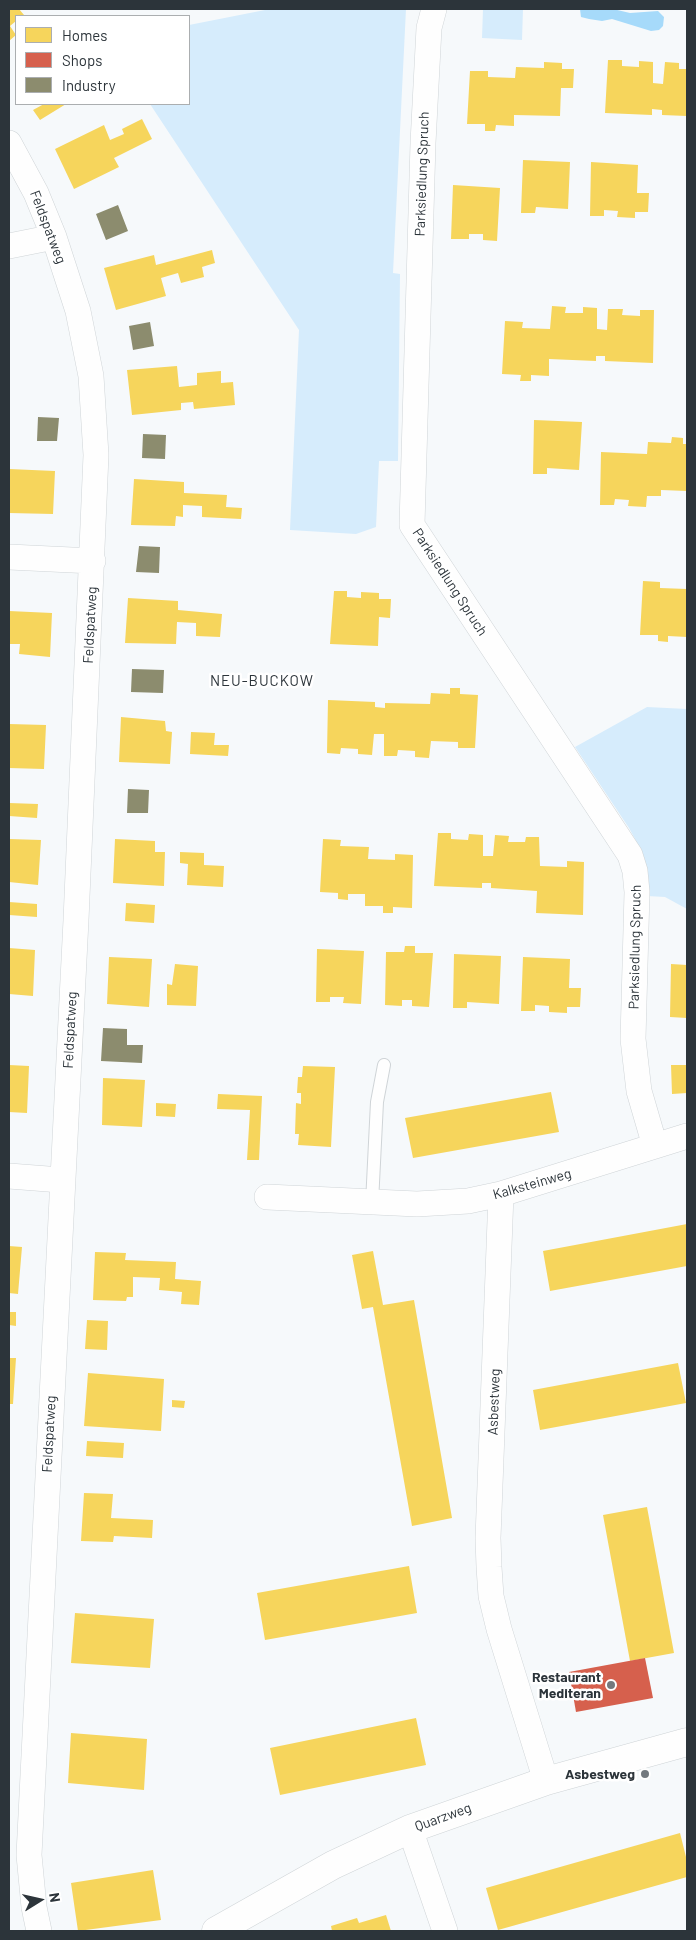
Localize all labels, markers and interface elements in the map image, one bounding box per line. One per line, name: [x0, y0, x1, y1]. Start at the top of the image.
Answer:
legend: [15, 15, 190, 105]
text: Homes: [62, 26, 107, 44]
text: Shops: [62, 51, 102, 69]
text: Industry: [62, 76, 116, 94]
street label: Parksiedlung Spruch: [411, 111, 433, 237]
street label: Feldspatweg: [26, 188, 70, 266]
street label: Parksiedlung Spruch: [409, 525, 491, 639]
street label: Feldspatweg: [80, 586, 100, 664]
district label: NEU-BUCKOW: [209, 672, 315, 690]
street label: Parksiedlung Spruch: [626, 884, 644, 1010]
street label: Feldspatweg: [60, 991, 80, 1069]
street label: Kalksteinweg: [491, 1165, 573, 1203]
street label: Asbestweg: [484, 1368, 504, 1436]
street label: Feldspatweg: [39, 1395, 59, 1473]
place label: Restaurant Mediteran: [532, 1669, 601, 1701]
marker: Restaurant Mediteran: [605, 1679, 617, 1691]
place label: Asbestweg: [565, 1766, 635, 1782]
marker: Asbestweg: [639, 1768, 651, 1780]
street label: Quarzweg: [412, 1799, 474, 1835]
north arrow: [15, 1875, 65, 1925]
text: N: [46, 1891, 64, 1903]

